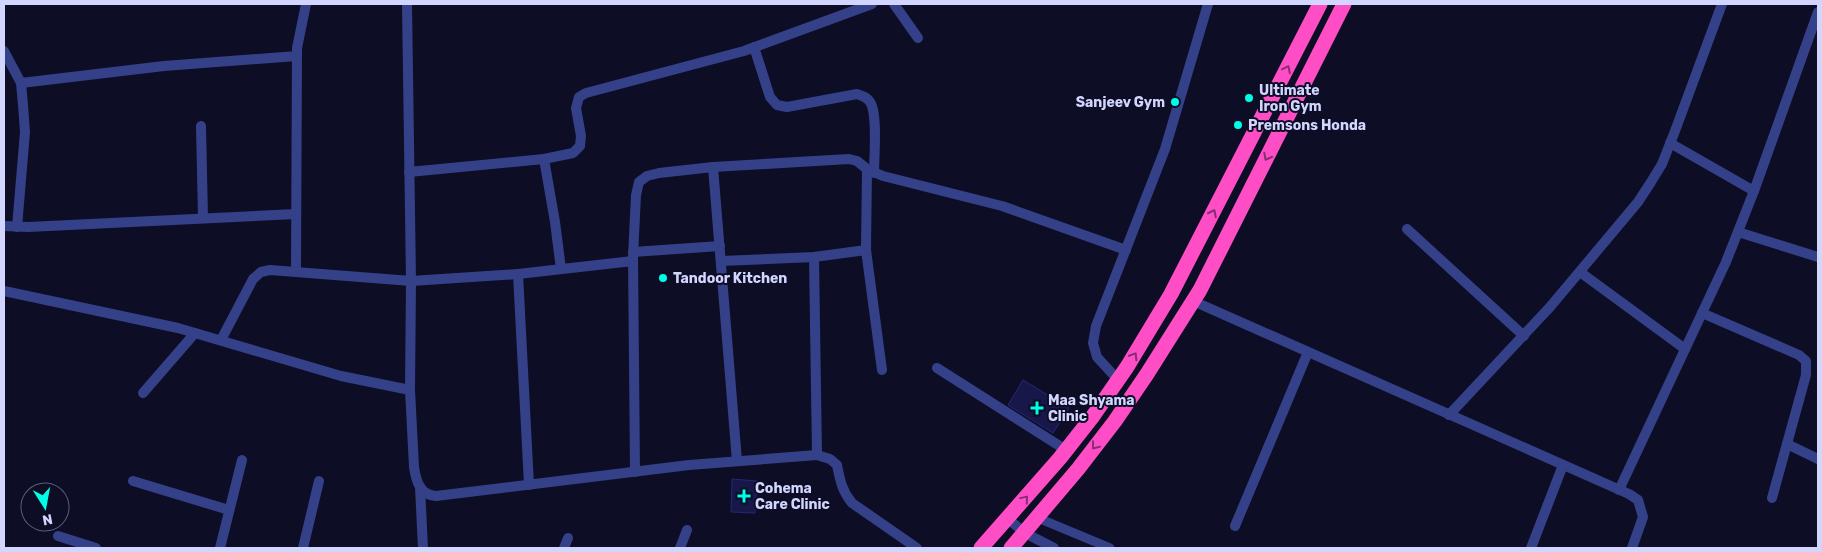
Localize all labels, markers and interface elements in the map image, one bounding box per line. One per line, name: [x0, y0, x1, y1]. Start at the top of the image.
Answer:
one-way arrow: [1281, 65, 1291, 74]
place label: Ultimate Iron Gym: [1259, 82, 1322, 115]
marker: Ultimate Iron Gym: [1243, 92, 1255, 104]
place label: Sanjeev Gym: [1076, 94, 1165, 111]
marker: Sanjeev Gym: [1169, 96, 1181, 108]
place label: Premsons Honda: [1248, 117, 1366, 134]
marker: Premsons Honda: [1232, 119, 1244, 131]
one-way arrow: [1263, 151, 1273, 160]
one-way arrow: [1207, 210, 1217, 219]
place label: Tandoor Kitchen: [673, 270, 787, 287]
marker: Tandoor Kitchen: [657, 272, 669, 284]
one-way arrow: [1128, 352, 1138, 361]
place label: Maa Shyama Clinic: [1048, 392, 1135, 425]
marker: Maa Shyama Clinic: [1030, 401, 1044, 415]
one-way arrow: [1093, 440, 1101, 449]
place label: Cohema Care Clinic: [755, 480, 830, 513]
north arrow: [20, 482, 70, 532]
marker: Cohema Care Clinic: [737, 489, 751, 503]
one-way arrow: [1020, 495, 1029, 504]
text: N: [41, 510, 54, 529]

